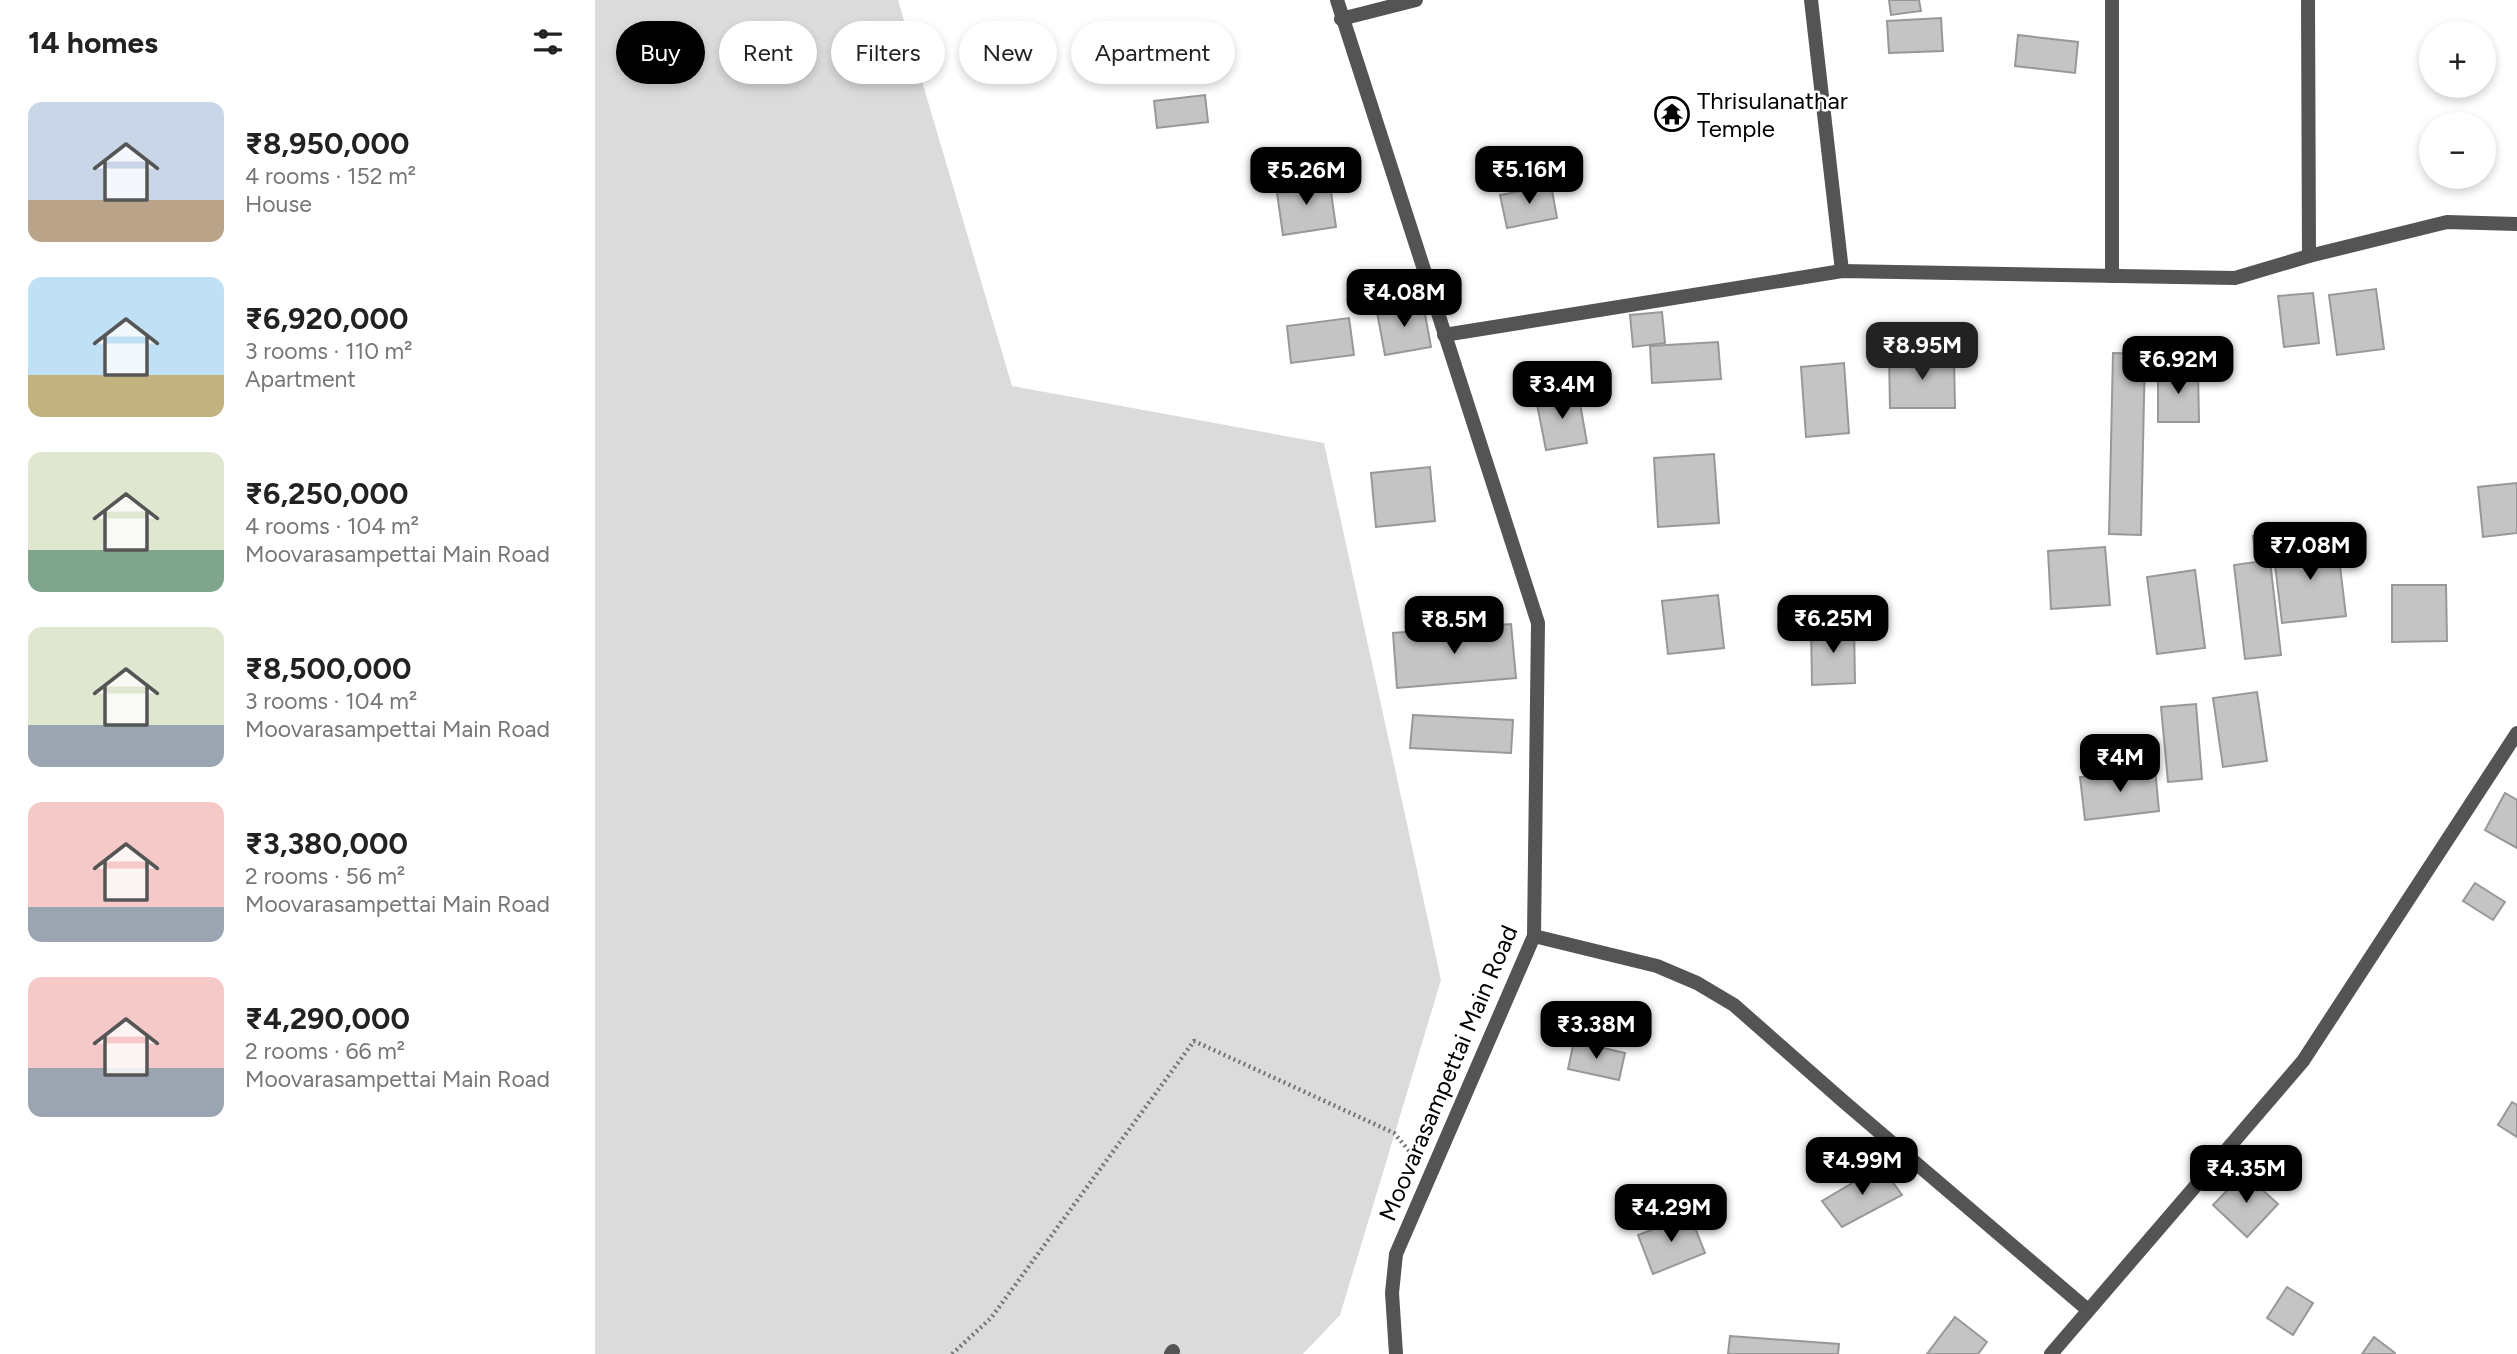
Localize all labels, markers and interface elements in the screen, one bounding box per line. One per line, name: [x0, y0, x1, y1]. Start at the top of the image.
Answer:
chip: Buy: [616, 21, 705, 84]
chip: Rent: [719, 21, 817, 84]
chip: Filters: [831, 21, 945, 84]
chip: New: [959, 21, 1057, 84]
chip: Apartment: [1071, 21, 1235, 84]
map controls: [2419, 21, 2496, 189]
button: +: [2419, 21, 2496, 98]
icon: filters: [529, 23, 567, 61]
text: 14 homes: [28, 24, 158, 61]
place label: Thrisulanathar Temple: [1697, 86, 1848, 143]
temple icon: Thrisulanathar Temple: [1653, 95, 1691, 133]
button: −: [2419, 112, 2496, 189]
text: ₹8,950,000: [245, 125, 409, 162]
icon: home: [84, 130, 168, 214]
pin: ₹5.16M: [1472, 146, 1586, 206]
pin: ₹5.26M: [1249, 148, 1363, 207]
text: ₹5.16M: [1491, 155, 1567, 183]
text: ₹5.26M: [1266, 156, 1346, 184]
text: 4 rooms · 152 m²: [245, 162, 416, 190]
text: House: [245, 190, 312, 218]
pin: ₹4.08M: [1347, 270, 1461, 329]
text: ₹4.08M: [1363, 278, 1445, 306]
text: ₹6,920,000: [245, 300, 408, 337]
icon: home: [84, 305, 168, 389]
pin: ₹8.95M: [1865, 322, 1979, 382]
text: ₹8.95M: [1882, 331, 1962, 359]
pin: ₹6.92M: [2121, 336, 2235, 396]
text: 3 rooms · 110 m²: [245, 337, 412, 365]
text: ₹6.92M: [2138, 345, 2218, 373]
pin: ₹3.4M: [1513, 362, 1611, 421]
text: Apartment: [245, 365, 356, 393]
text: ₹3.4M: [1529, 370, 1595, 398]
text: ₹6,250,000: [245, 475, 408, 512]
icon: home: [84, 480, 168, 564]
text: 4 rooms · 104 m²: [245, 512, 419, 540]
pin: ₹7.08M: [2253, 522, 2367, 582]
text: ₹7.08M: [2270, 531, 2350, 559]
text: Moovarasampettai Main Road: [245, 540, 550, 568]
pin: ₹8.5M: [1405, 596, 1503, 656]
pin: ₹6.25M: [1776, 596, 1890, 655]
text: ₹6.25M: [1793, 604, 1873, 632]
text: ₹8.5M: [1421, 605, 1487, 633]
text: ₹8,500,000: [245, 650, 411, 687]
icon: home: [84, 655, 168, 739]
text: 3 rooms · 104 m²: [245, 687, 417, 715]
text: Moovarasampettai Main Road: [245, 715, 550, 743]
pin: ₹4M: [2086, 734, 2154, 794]
text: ₹4M: [2096, 743, 2144, 771]
text: ₹3,380,000: [245, 825, 408, 862]
icon: home: [84, 830, 168, 914]
text: 2 rooms · 56 m²: [245, 862, 405, 890]
text: Moovarasampettai Main Road: [245, 890, 550, 918]
street label: Moovarasampettai Main Road: [1372, 921, 1524, 1225]
text: ₹4,290,000: [245, 1000, 410, 1037]
pin: ₹3.38M: [1539, 1002, 1653, 1061]
icon: home: [84, 1005, 168, 1089]
text: ₹3.38M: [1557, 1010, 1635, 1038]
text: 2 rooms · 66 m²: [245, 1037, 405, 1065]
text: Moovarasampettai Main Road: [245, 1065, 550, 1093]
pin: ₹4.99M: [1805, 1138, 1919, 1197]
text: ₹4.99M: [1822, 1146, 1902, 1174]
pin: ₹4.35M: [2189, 1146, 2303, 1205]
text: ₹4.35M: [2206, 1154, 2286, 1182]
pin: ₹4.29M: [1614, 1184, 1728, 1244]
text: ₹4.29M: [1631, 1193, 1711, 1221]

